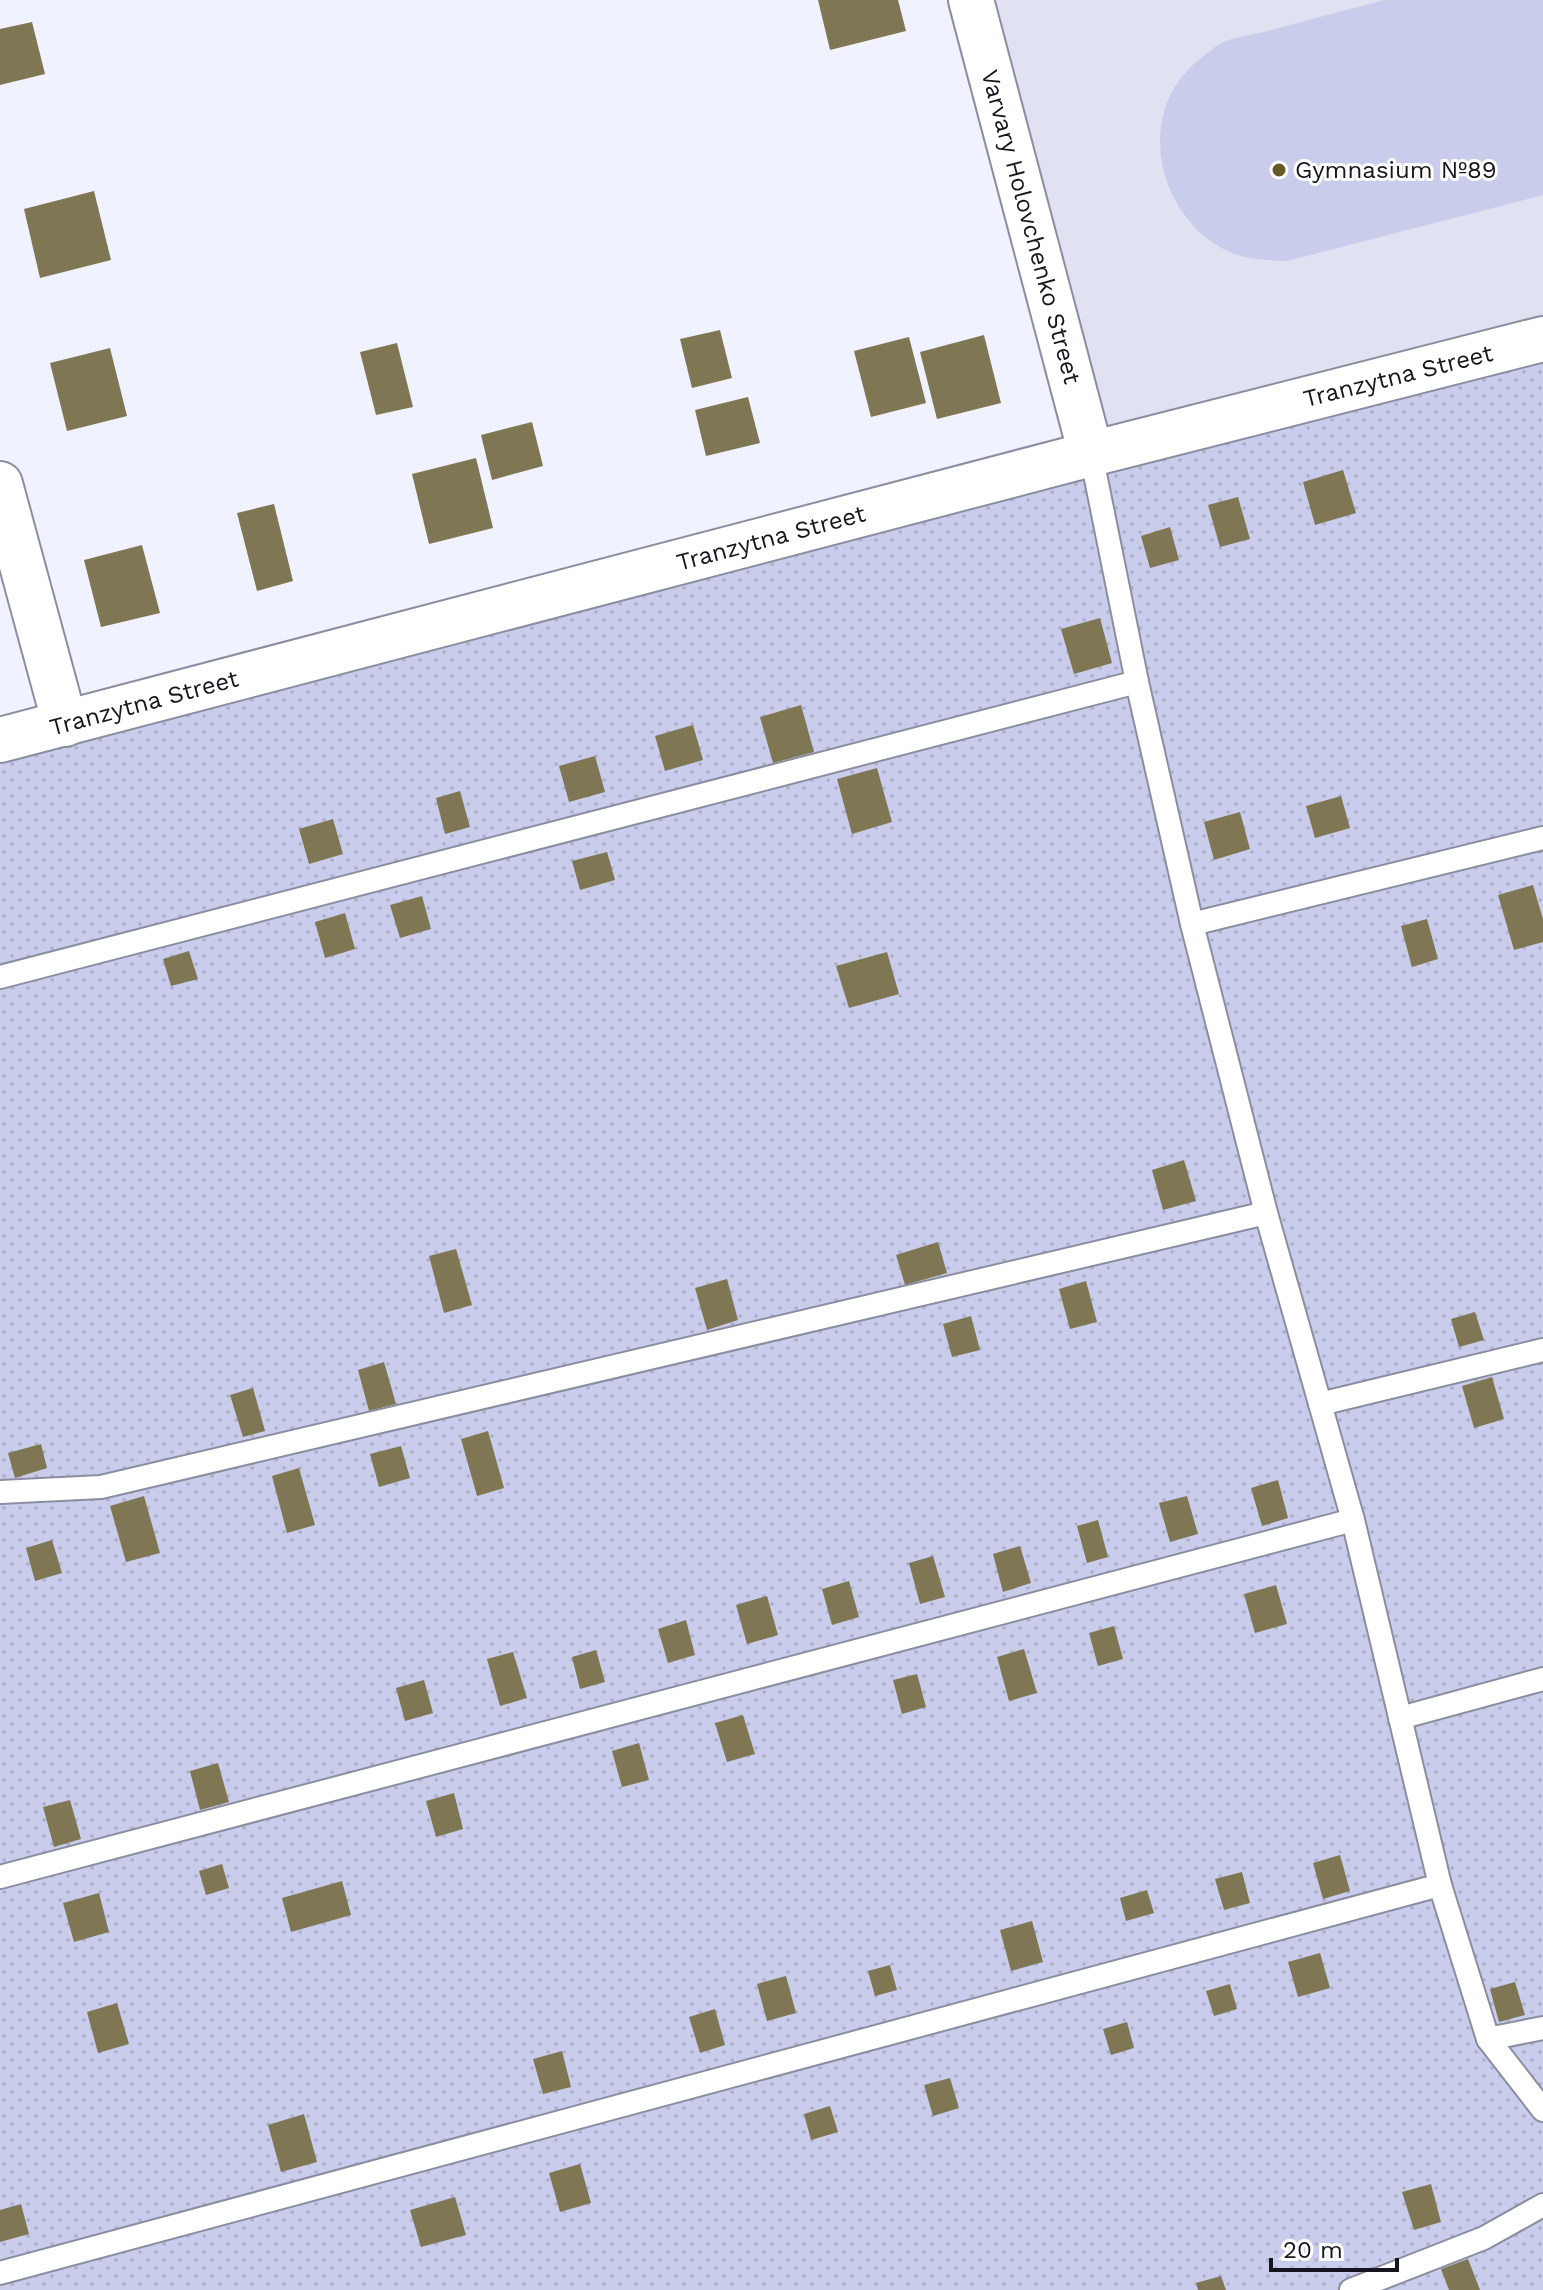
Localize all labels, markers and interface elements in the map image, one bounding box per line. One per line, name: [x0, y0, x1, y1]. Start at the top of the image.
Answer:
street label: Varvary Holovchenko Street: [976, 67, 1086, 387]
place label: Gymnasium №89: [1295, 156, 1497, 184]
marker: Gymnasium №89: [1270, 161, 1288, 179]
street label: Tranzytna Street: [1300, 339, 1496, 413]
street label: Tranzytna Street: [674, 499, 868, 577]
street label: Tranzytna Street: [47, 664, 241, 742]
scale bar: [1271, 2222, 1397, 2272]
text: 20 m: [1283, 2236, 1343, 2264]

